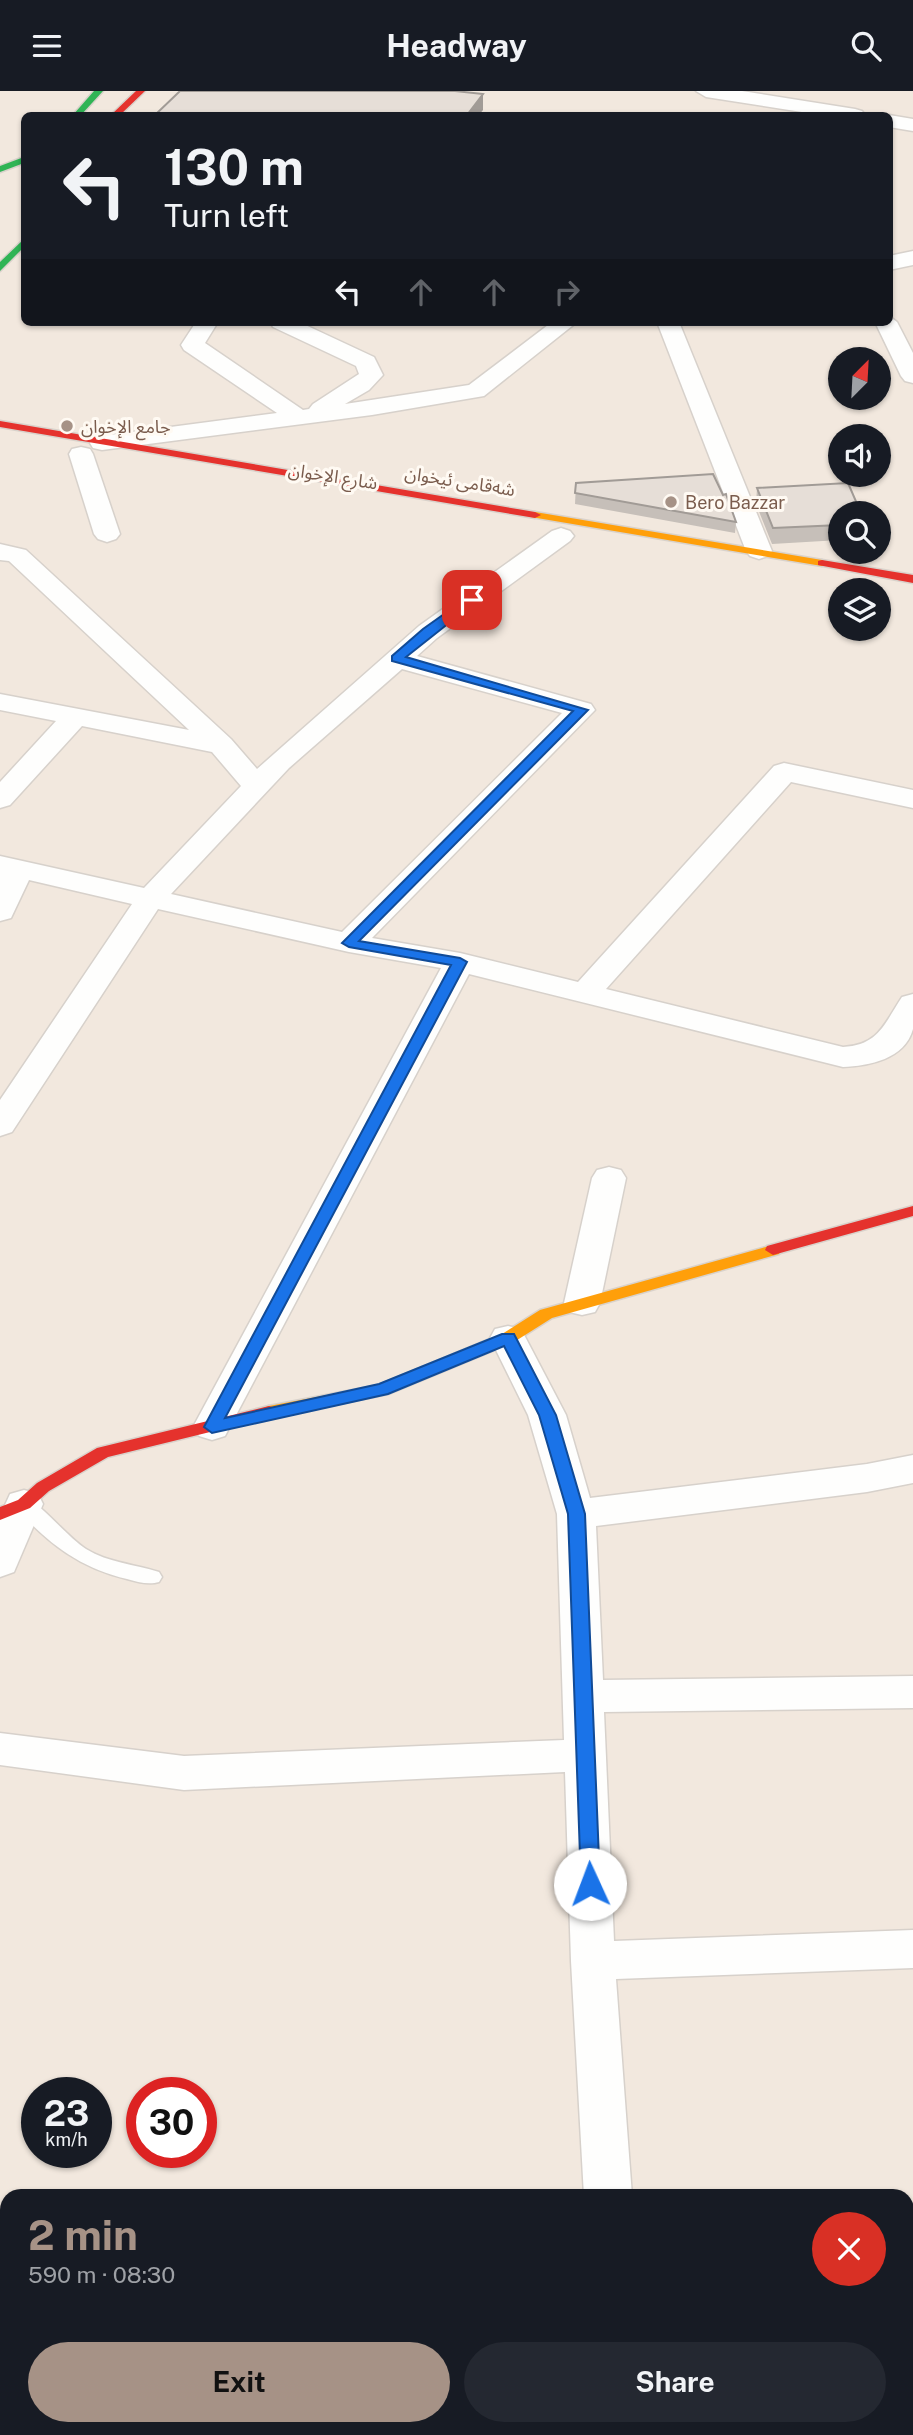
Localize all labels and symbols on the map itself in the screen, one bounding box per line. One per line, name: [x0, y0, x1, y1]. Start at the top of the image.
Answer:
north arrow: [828, 347, 891, 409]
place label: جامع الإخوان: [81, 416, 171, 441]
marker: جامع الإخوان: [59, 418, 75, 434]
street label: شارع الإخوان: [286, 459, 379, 497]
street label: شەقامی ئیخوان: [403, 462, 517, 501]
place label: Bero Bazzar: [685, 492, 785, 513]
marker: Bero Bazzar: [663, 494, 679, 510]
pin: [442, 570, 502, 630]
position arrow: [553, 1847, 627, 1921]
speed limit sign: 30: [126, 2077, 217, 2168]

